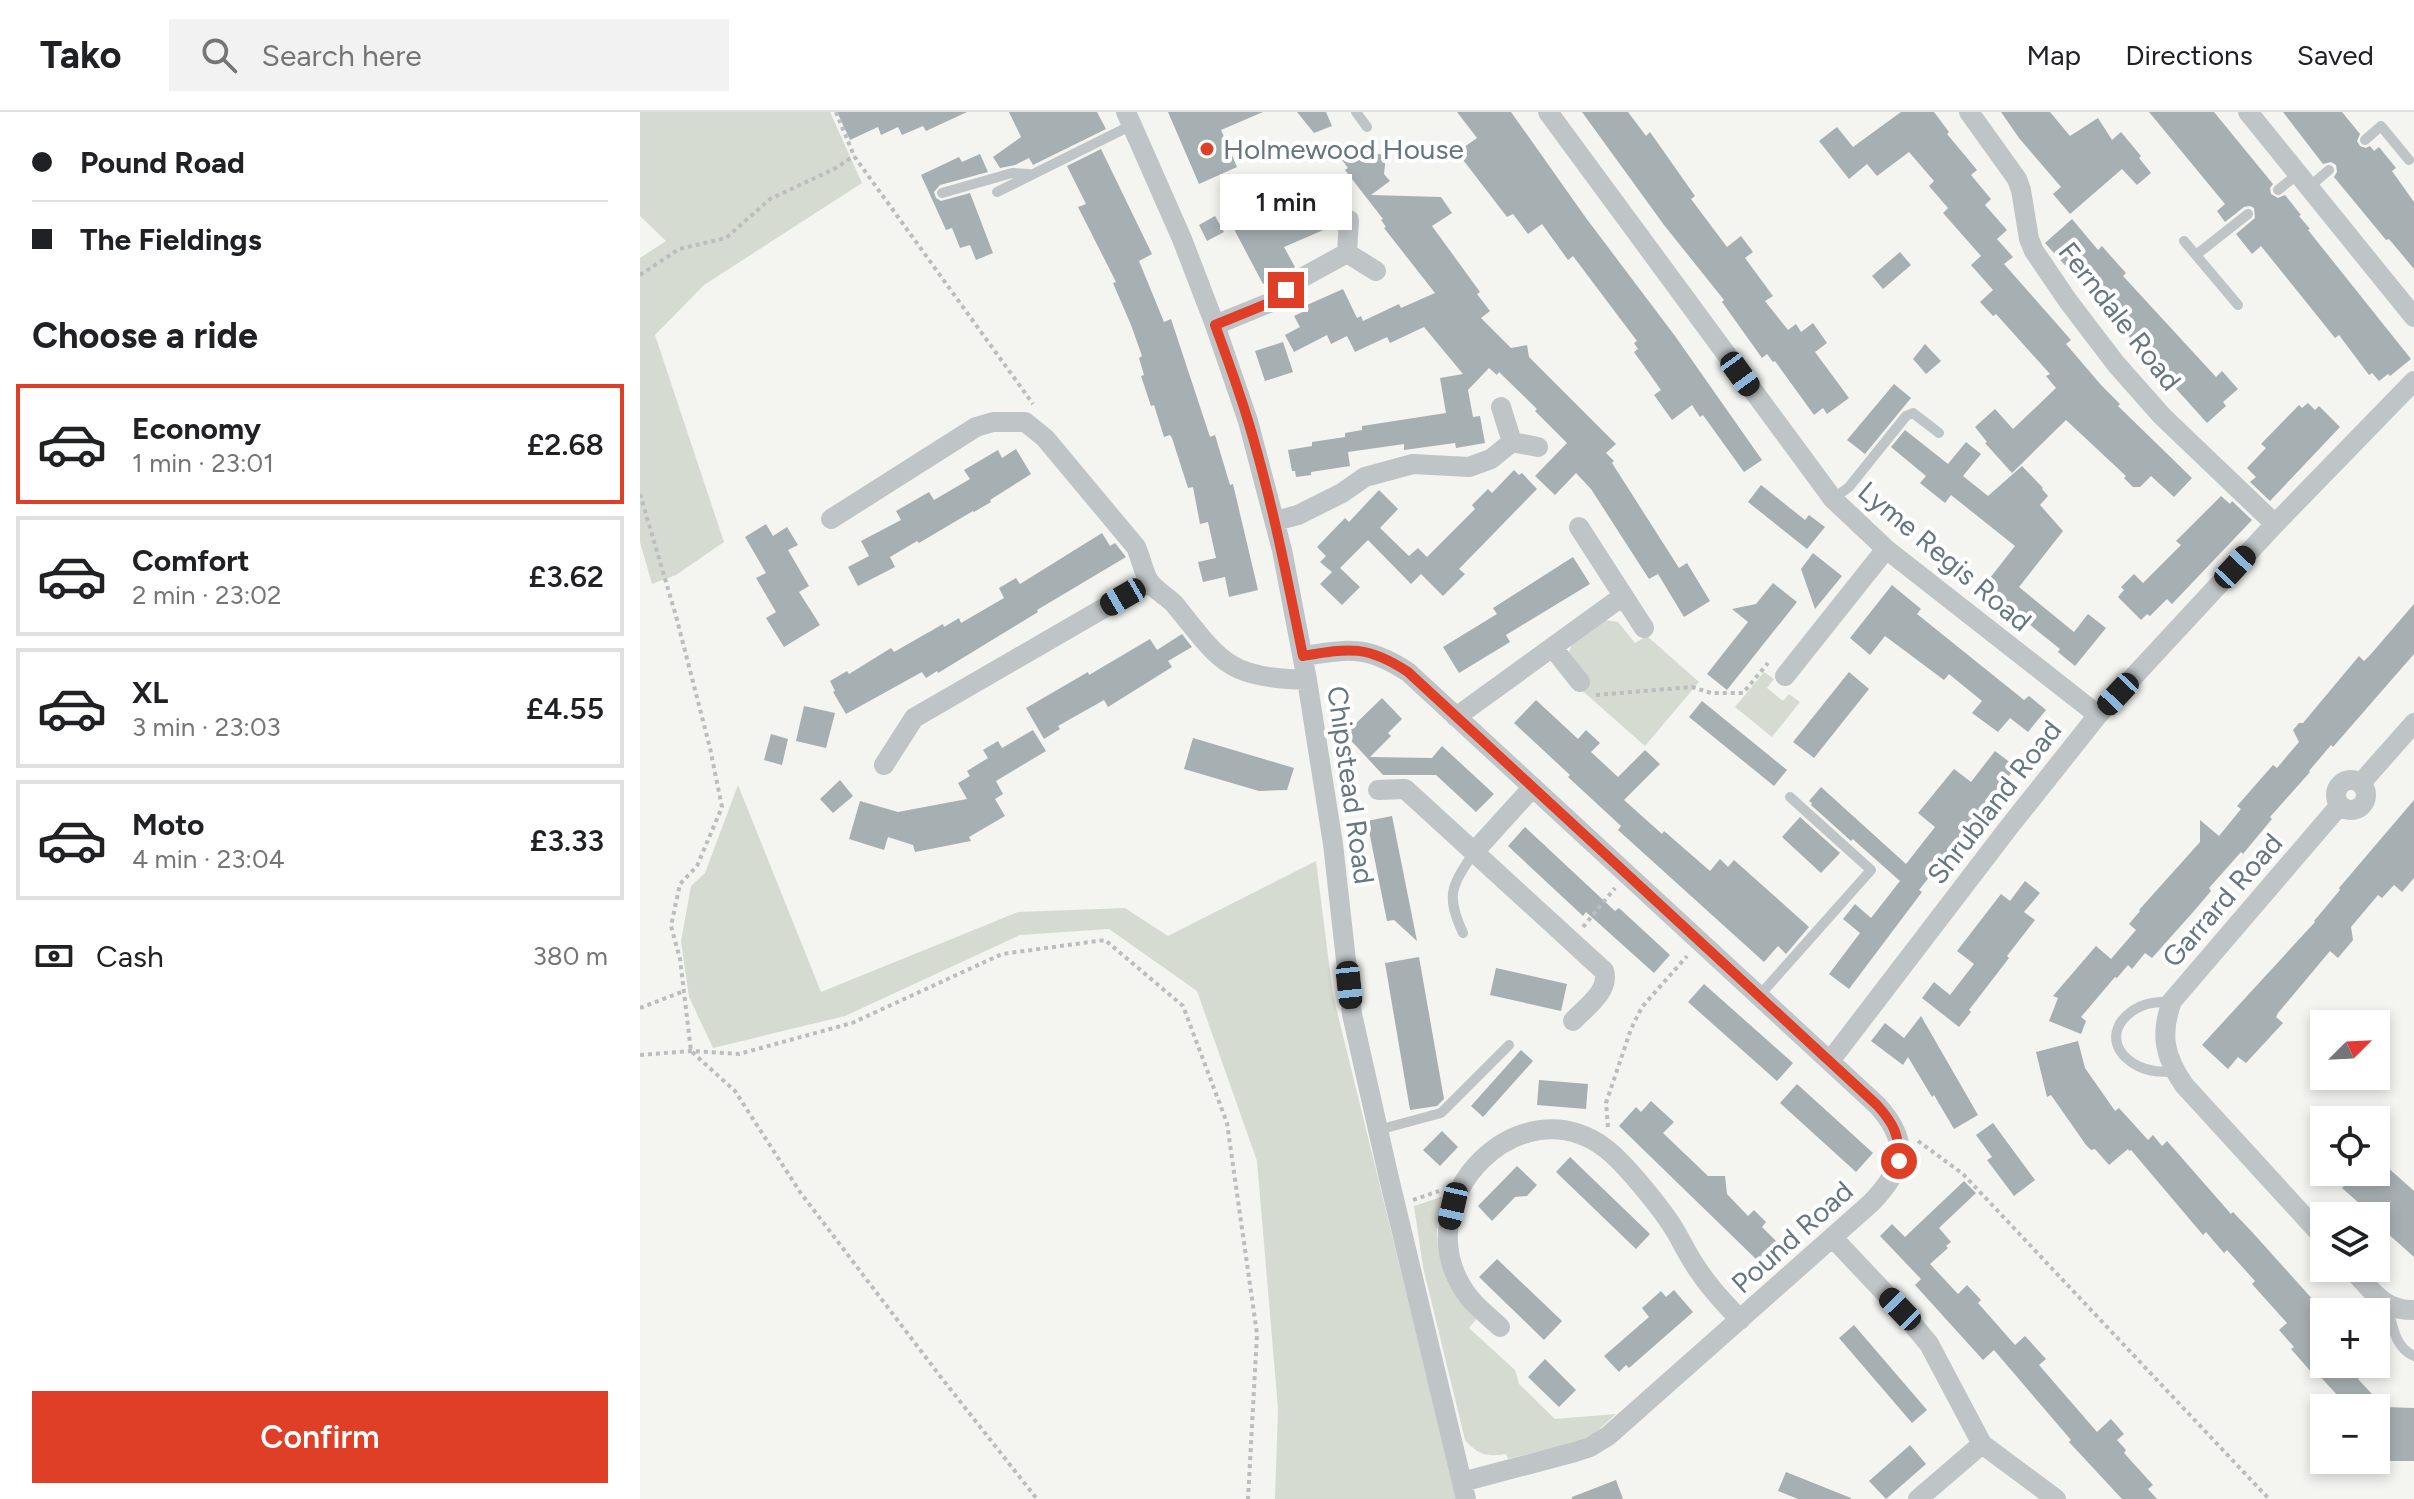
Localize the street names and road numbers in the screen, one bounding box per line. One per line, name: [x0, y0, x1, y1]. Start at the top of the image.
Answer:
street label: Ferndale Road: [2052, 235, 2188, 397]
street label: Lyme Regis Road: [1852, 474, 2038, 638]
street label: Chipstead Road: [1320, 684, 1382, 886]
street label: Shrubland Road: [1920, 713, 2068, 891]
street label: Garrard Road: [2155, 826, 2289, 974]
street label: Pound Road: [1724, 1174, 1860, 1300]

